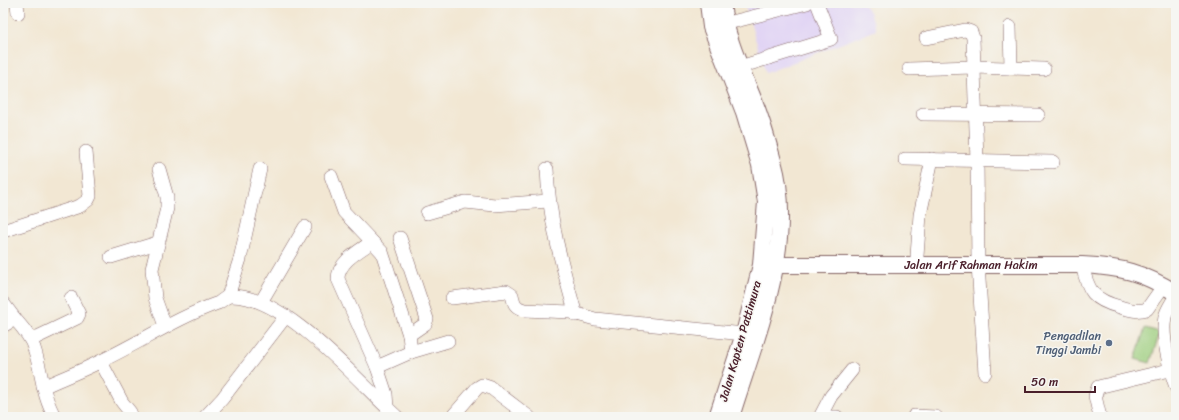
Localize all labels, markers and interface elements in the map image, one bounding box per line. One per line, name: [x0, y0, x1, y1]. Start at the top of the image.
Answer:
street label: Jalan Arif Rahman Hakim: [903, 254, 1038, 276]
street label: Jalan Kapten Pattimura: [712, 277, 768, 405]
place label: Pengadilan Tinggi Jambi: [1035, 325, 1102, 361]
marker: Pengadilan Tinggi Jambi: [1104, 338, 1114, 348]
scale bar: [1025, 368, 1095, 394]
text: 50 m: [1031, 371, 1058, 393]

